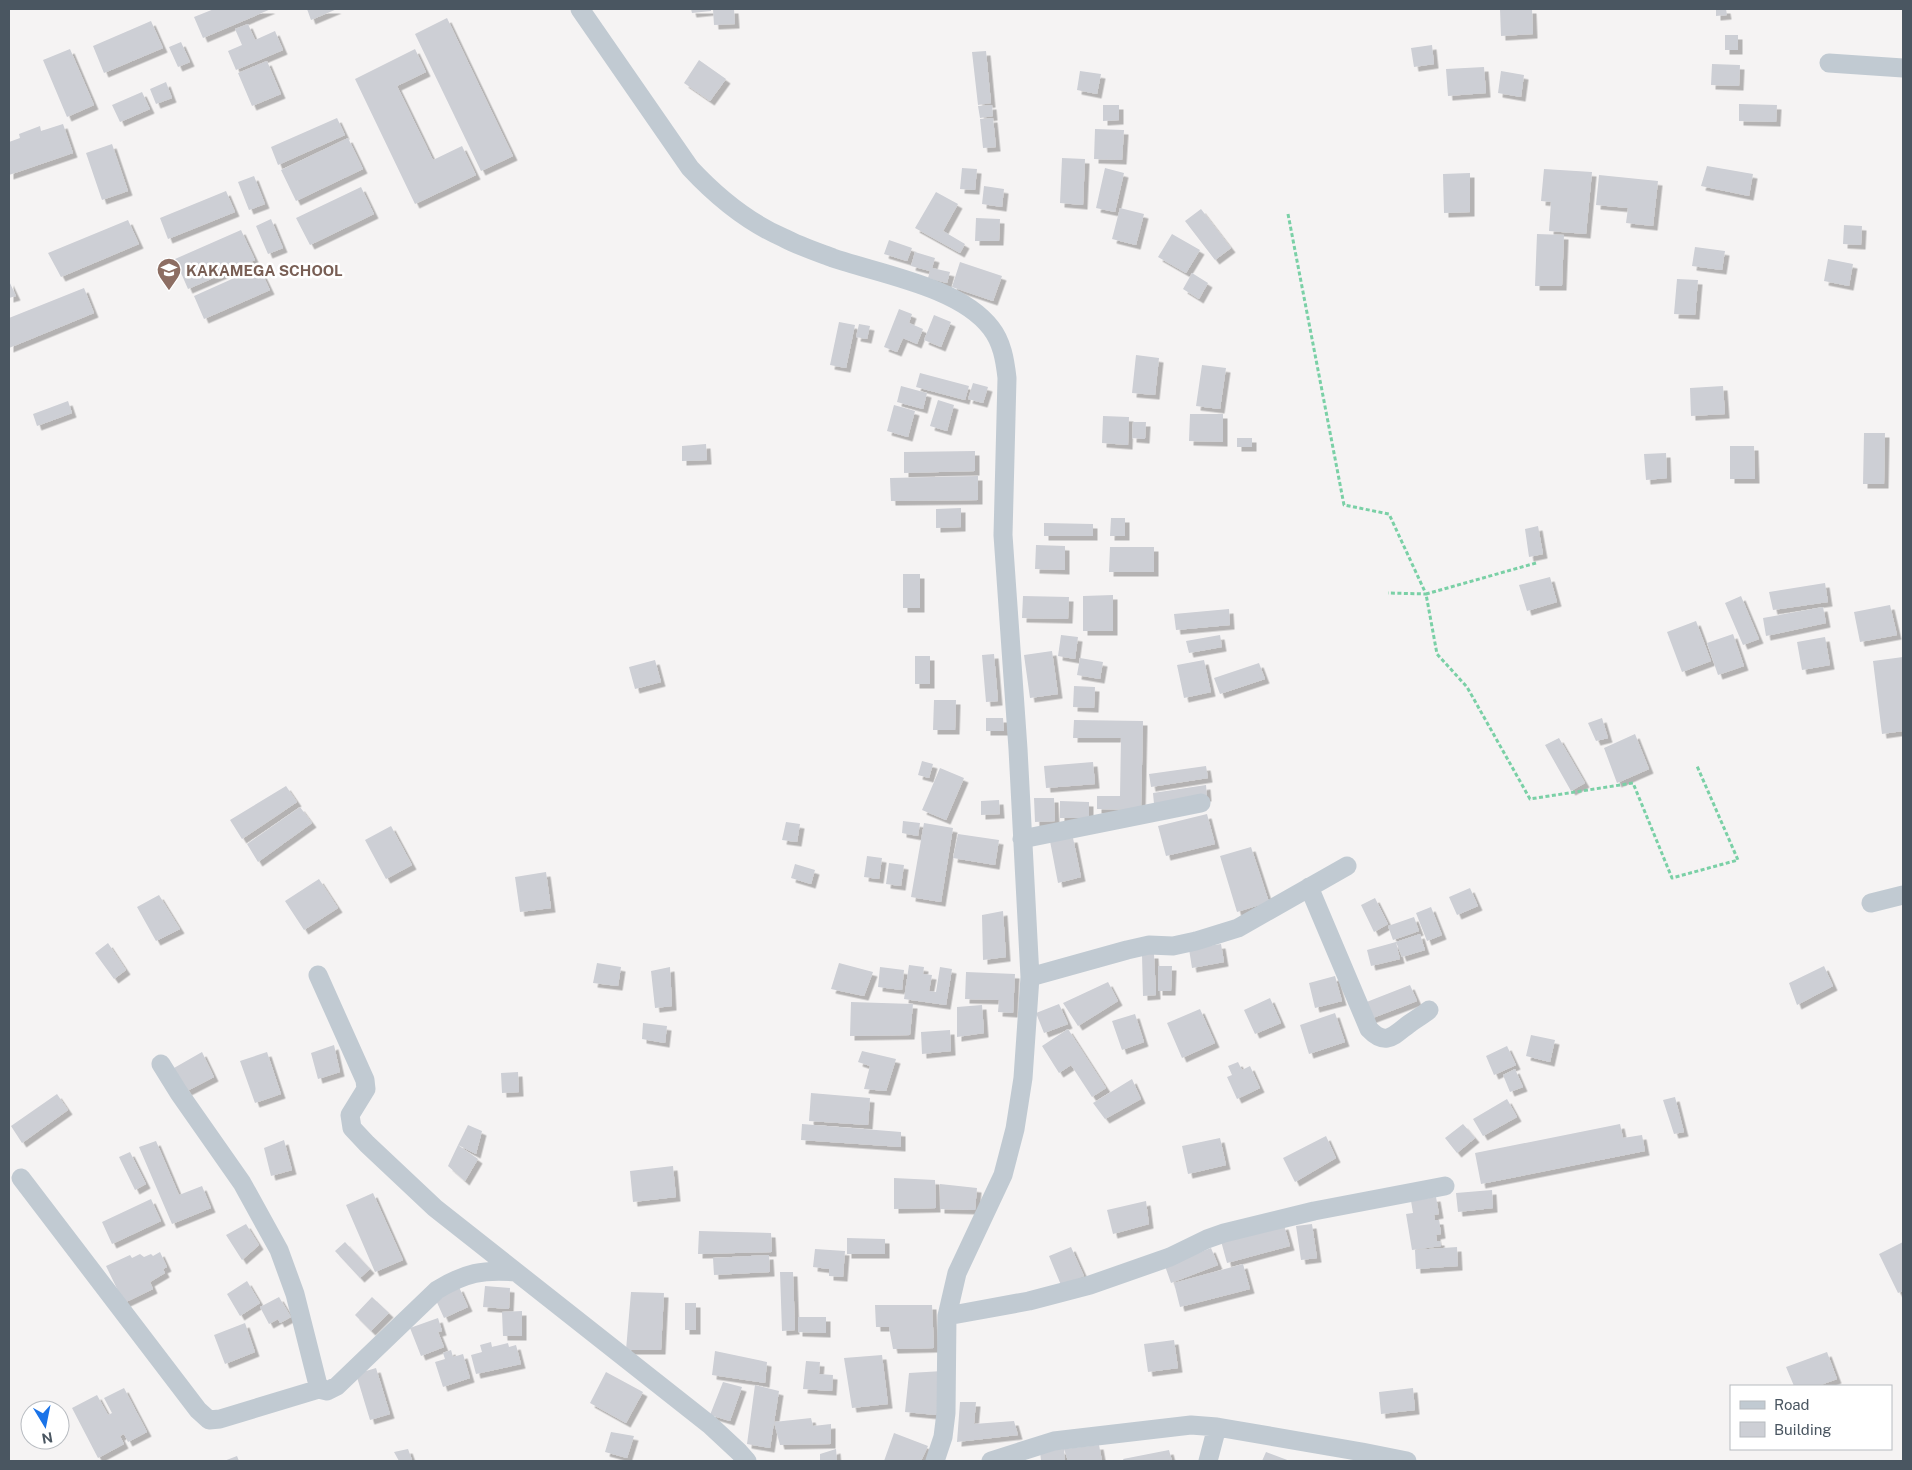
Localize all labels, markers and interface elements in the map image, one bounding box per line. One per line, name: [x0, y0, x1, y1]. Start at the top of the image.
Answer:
school or university icon: KAKAMEGA SCHOOL: [156, 257, 182, 291]
place label: KAKAMEGA SCHOOL: [186, 262, 343, 279]
legend: [1730, 1385, 1892, 1450]
text: Road: [1774, 1396, 1810, 1413]
north arrow: [20, 1400, 70, 1450]
text: Building: [1774, 1421, 1832, 1438]
text: N: [40, 1429, 54, 1447]

